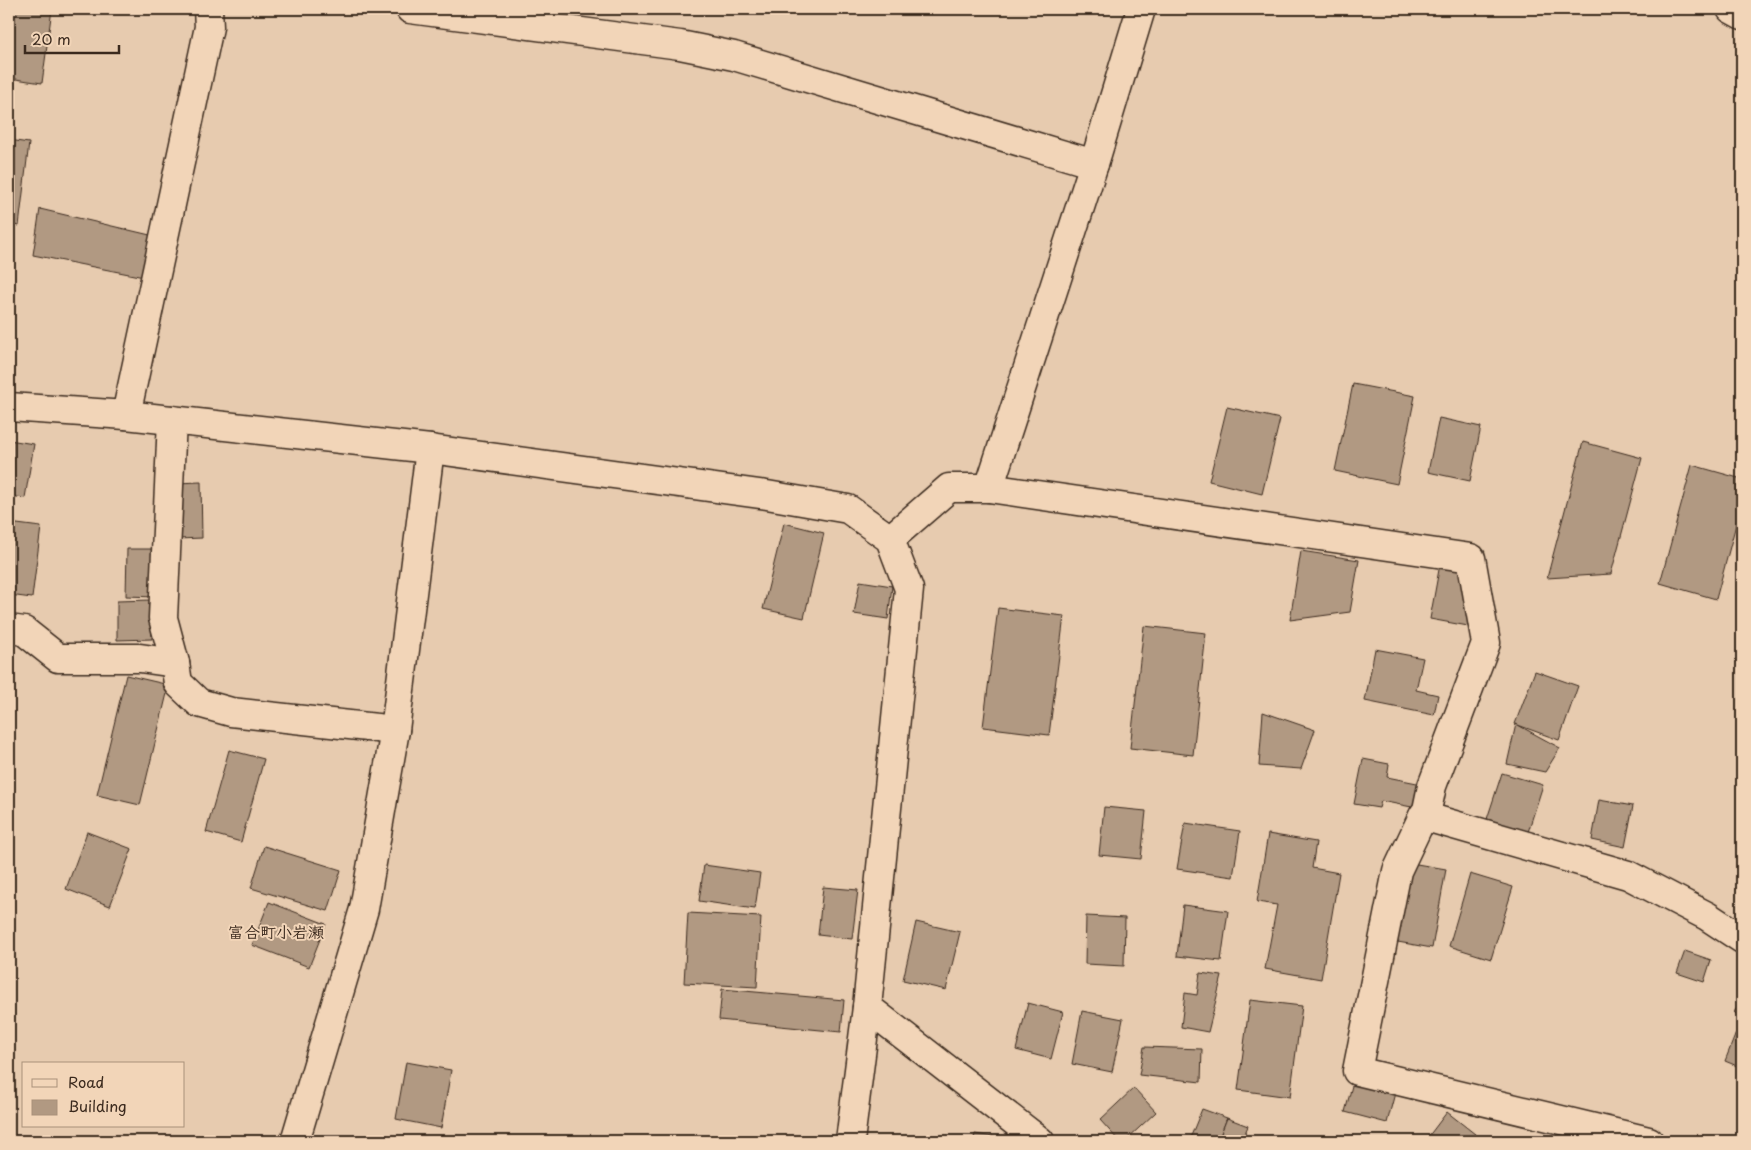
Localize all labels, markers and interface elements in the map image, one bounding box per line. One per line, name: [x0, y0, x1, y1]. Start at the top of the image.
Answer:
scale bar: [25, 22, 119, 54]
text: 20 m: [32, 27, 71, 50]
district label: 富合町小岩瀬: [228, 919, 324, 943]
legend: [22, 1062, 185, 1128]
text: Road: [68, 1070, 104, 1093]
text: Building: [68, 1094, 127, 1117]

